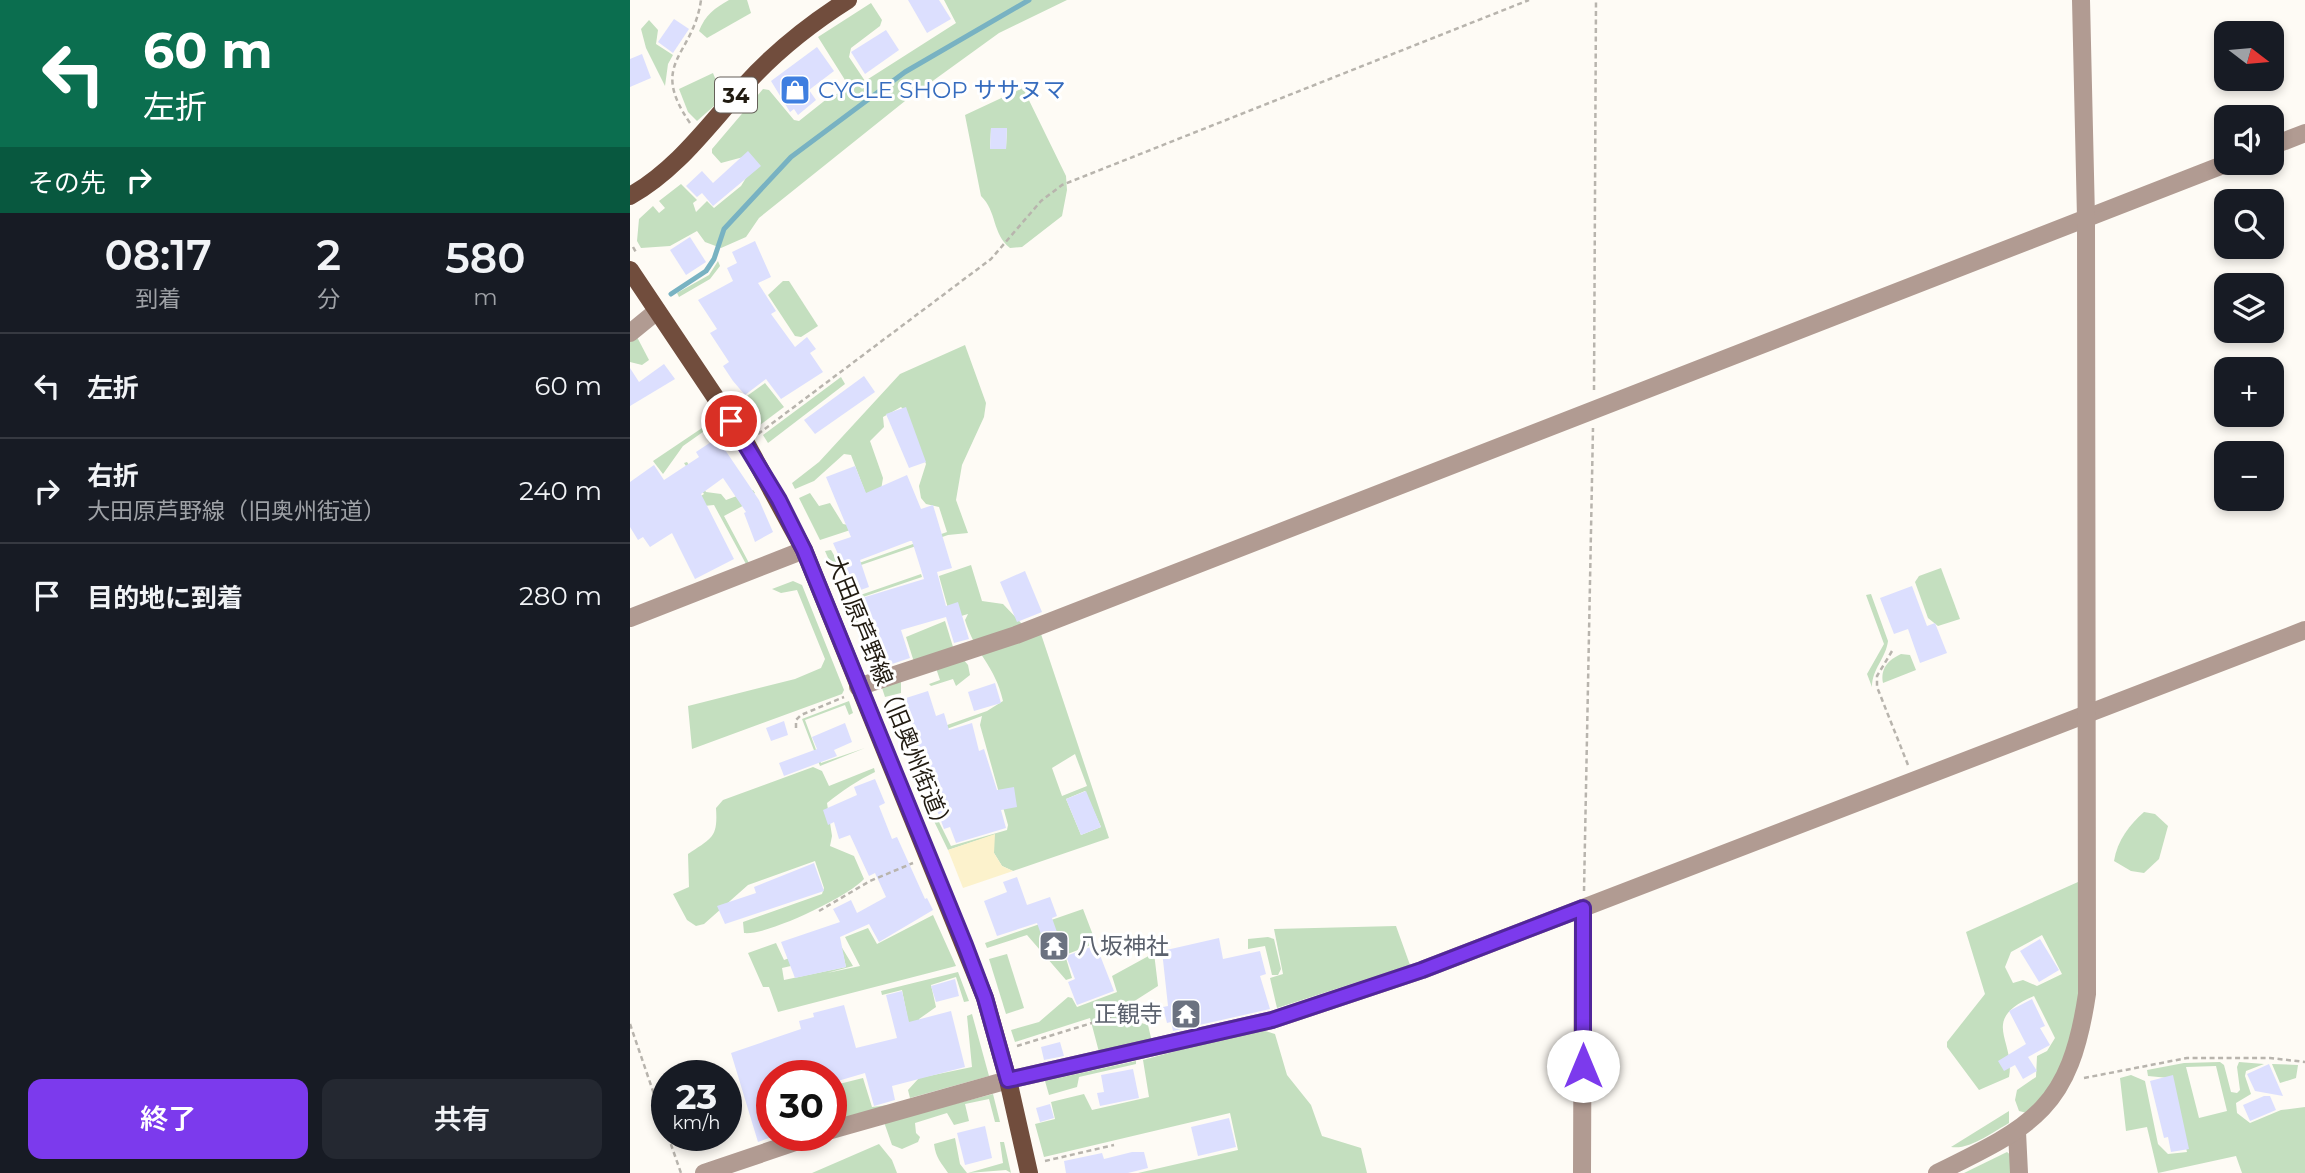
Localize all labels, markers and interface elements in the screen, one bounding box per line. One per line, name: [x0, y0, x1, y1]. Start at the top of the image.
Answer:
text: 60 m: [143, 21, 273, 80]
north arrow: [2214, 21, 2284, 91]
map controls: [2214, 21, 2284, 511]
icon: left: [28, 28, 119, 119]
shop icon: CYCLE SHOP ササヌマ: [778, 73, 812, 107]
place label: CYCLE SHOP ササヌマ: [818, 76, 1066, 104]
road number: 34: [715, 78, 757, 112]
text: 左折: [143, 87, 207, 126]
button: sound: [2214, 105, 2284, 175]
icon: right: [120, 161, 158, 199]
text: その先: [28, 167, 106, 199]
button: search: [2214, 189, 2284, 259]
text: 08:17: [104, 229, 212, 281]
text: 2: [316, 229, 341, 281]
text: 580: [445, 232, 525, 284]
button: layers: [2214, 273, 2284, 343]
text: m: [473, 283, 498, 311]
text: 到着: [135, 285, 181, 313]
text: 分: [317, 285, 340, 313]
button: +: [2214, 357, 2284, 427]
icon: left: [28, 367, 66, 405]
text: 60 m: [535, 370, 602, 402]
text: 左折: [87, 372, 139, 404]
pin: [701, 391, 761, 451]
icon: arrive: [712, 402, 750, 440]
button: −: [2214, 441, 2284, 511]
text: 右折: [87, 460, 139, 492]
icon: right: [28, 472, 66, 510]
text: 240 m: [519, 475, 602, 507]
text: 大田原芦野線（旧奥州街道）: [87, 497, 386, 525]
street label: 大田原芦野線（旧奥州街道）: [821, 551, 959, 839]
icon: arrive: [28, 577, 66, 615]
text: 280 m: [519, 580, 602, 612]
text: 目的地に到着: [87, 582, 243, 614]
temple icon: 八坂神社: [1037, 929, 1071, 963]
place label: 八坂神社: [1077, 932, 1169, 960]
temple icon: 正観寺: [1169, 997, 1203, 1031]
place label: 正観寺: [1094, 1000, 1163, 1028]
position arrow: [1546, 1029, 1620, 1103]
speed limit sign: 30: [756, 1060, 847, 1151]
text: 23: [676, 1075, 717, 1118]
button: 終了: [28, 1079, 308, 1159]
button: 共有: [322, 1079, 602, 1159]
text: km/h: [672, 1112, 721, 1134]

